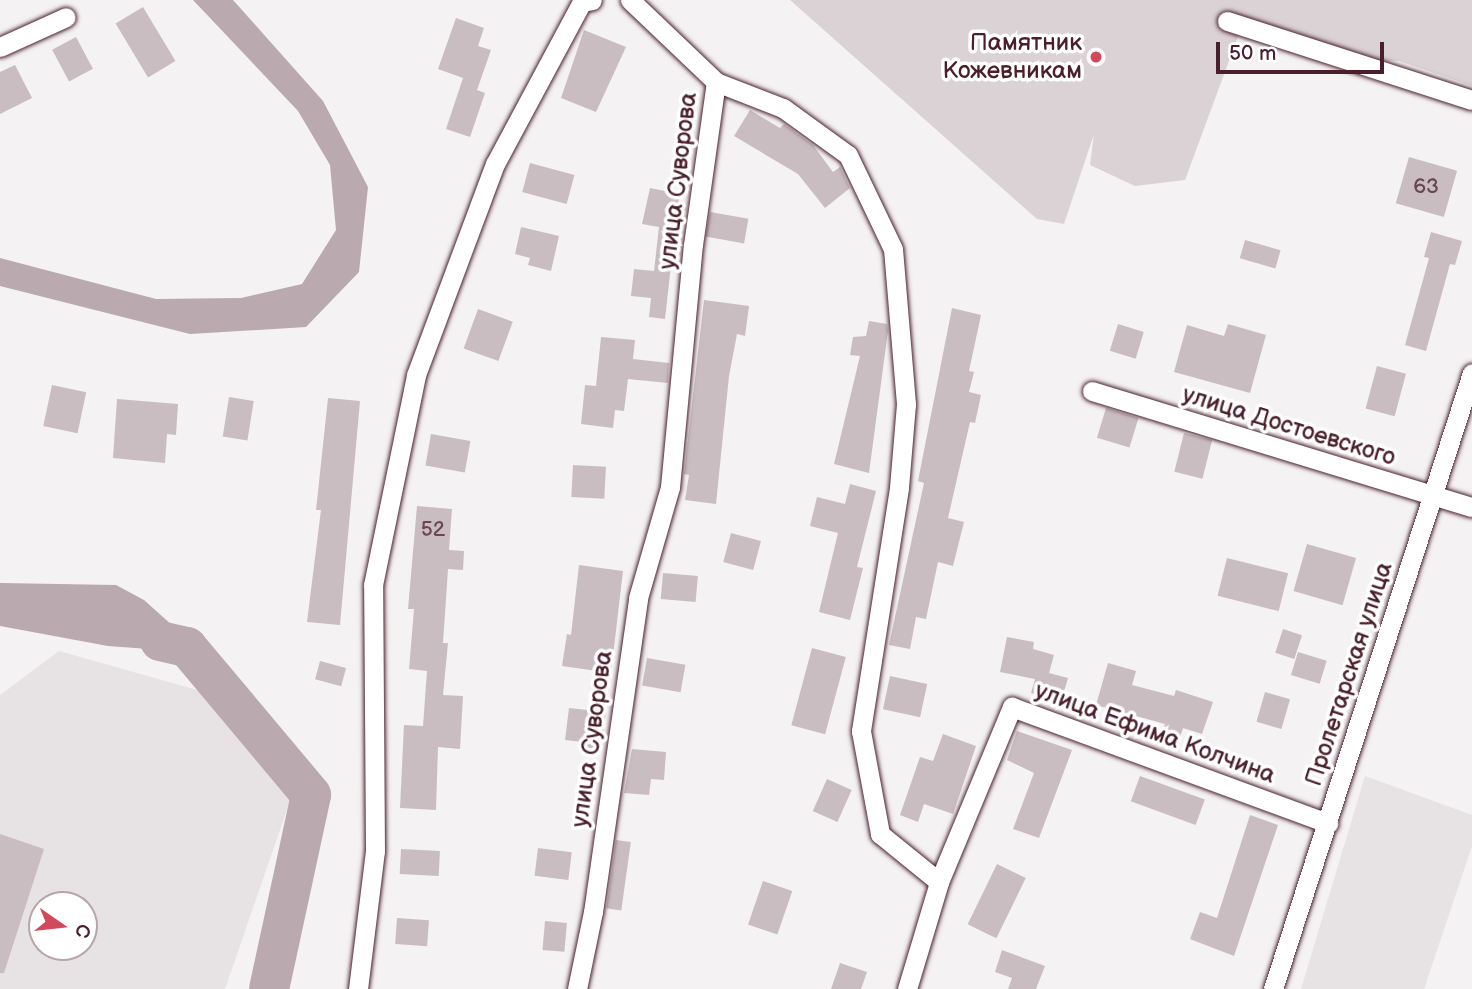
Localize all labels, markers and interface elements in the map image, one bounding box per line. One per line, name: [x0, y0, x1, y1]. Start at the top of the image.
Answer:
scale bar: [1220, 28, 1388, 72]
place label: Памятник Кожевникам: [942, 29, 1082, 85]
text: 50 m: [1229, 41, 1276, 66]
marker: Памятник Кожевникам: [1088, 49, 1104, 65]
street label: улица Суворова: [653, 91, 703, 271]
house number: 63: [1413, 174, 1439, 200]
street label: улица Достоевского: [1179, 380, 1399, 472]
house number: 52: [421, 517, 445, 543]
street label: Пролетарская улица: [1299, 558, 1399, 790]
street label: улица Суворова: [565, 649, 619, 829]
street label: улица Ефима Колчина: [1031, 676, 1279, 790]
north arrow: [28, 891, 98, 961]
text: С: [69, 922, 95, 940]

